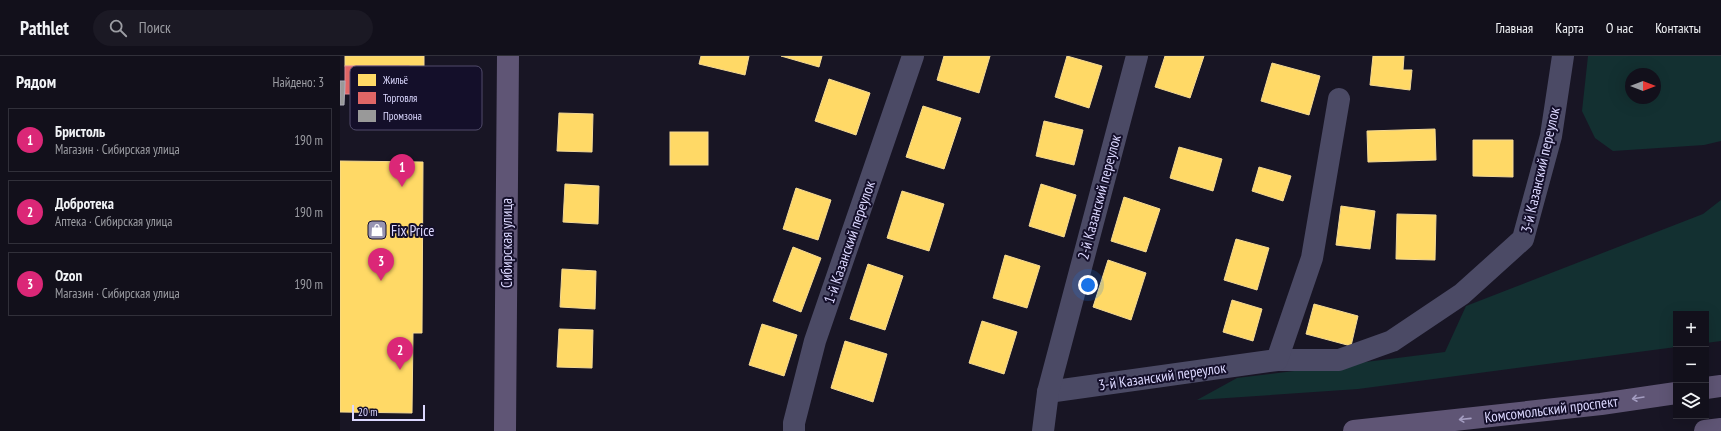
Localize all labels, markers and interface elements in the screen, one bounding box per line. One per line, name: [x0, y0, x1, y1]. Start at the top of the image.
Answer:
search box: [93, 10, 373, 46]
text: Pathlet: [20, 16, 69, 40]
icon: search: [107, 17, 129, 39]
text: Поиск: [139, 18, 171, 37]
text: Главная: [1495, 19, 1533, 37]
text: Карта: [1555, 19, 1584, 37]
text: О нас: [1606, 19, 1633, 37]
text: Контакты: [1655, 19, 1701, 37]
legend: [350, 66, 482, 130]
north arrow: [1625, 68, 1661, 104]
text: Рядом: [16, 71, 56, 93]
text: Жильё: [382, 73, 409, 87]
text: Найдено: 3: [273, 74, 324, 91]
text: Торговля: [383, 91, 417, 105]
street label: 3-й Казанский переулок: [1516, 105, 1564, 235]
text: Промзона: [383, 109, 422, 123]
text: Бристоль: [55, 122, 105, 141]
text: 1: [27, 132, 33, 149]
text: 190 m: [294, 132, 323, 149]
street label: 2-й Казанский переулок: [1073, 132, 1125, 262]
text: Магазин · Сибирская улица: [55, 141, 180, 158]
pin: 1: [389, 154, 415, 187]
street label: 1-й Казанский переулок: [819, 178, 879, 306]
text: Добротека: [55, 194, 114, 213]
street label: Сибирская улица: [497, 198, 516, 288]
text: 2: [27, 204, 33, 221]
text: 190 m: [294, 204, 323, 221]
text: Аптека · Сибирская улица: [55, 213, 173, 230]
shop icon: Fix Price: [366, 219, 388, 241]
place label: Fix Price: [391, 221, 434, 240]
pin: 3: [368, 248, 394, 281]
text: Ozon: [55, 266, 82, 285]
your location: [1078, 275, 1098, 295]
text: 3: [27, 276, 33, 293]
text: 190 m: [294, 276, 323, 293]
text: Магазин · Сибирская улица: [55, 285, 180, 302]
map controls: [1673, 311, 1709, 419]
button: +: [1673, 311, 1709, 347]
pin: 2: [387, 337, 413, 370]
button: −: [1673, 347, 1709, 383]
street label: 3-й Казанский переулок: [1097, 358, 1227, 394]
button: layers: [1673, 383, 1709, 419]
street label: Комсомольский проспект: [1483, 391, 1619, 427]
one-way arrow: [1632, 394, 1645, 402]
scale bar: [352, 403, 425, 422]
text: 20 m: [358, 405, 377, 419]
one-way arrow: [1458, 415, 1471, 423]

